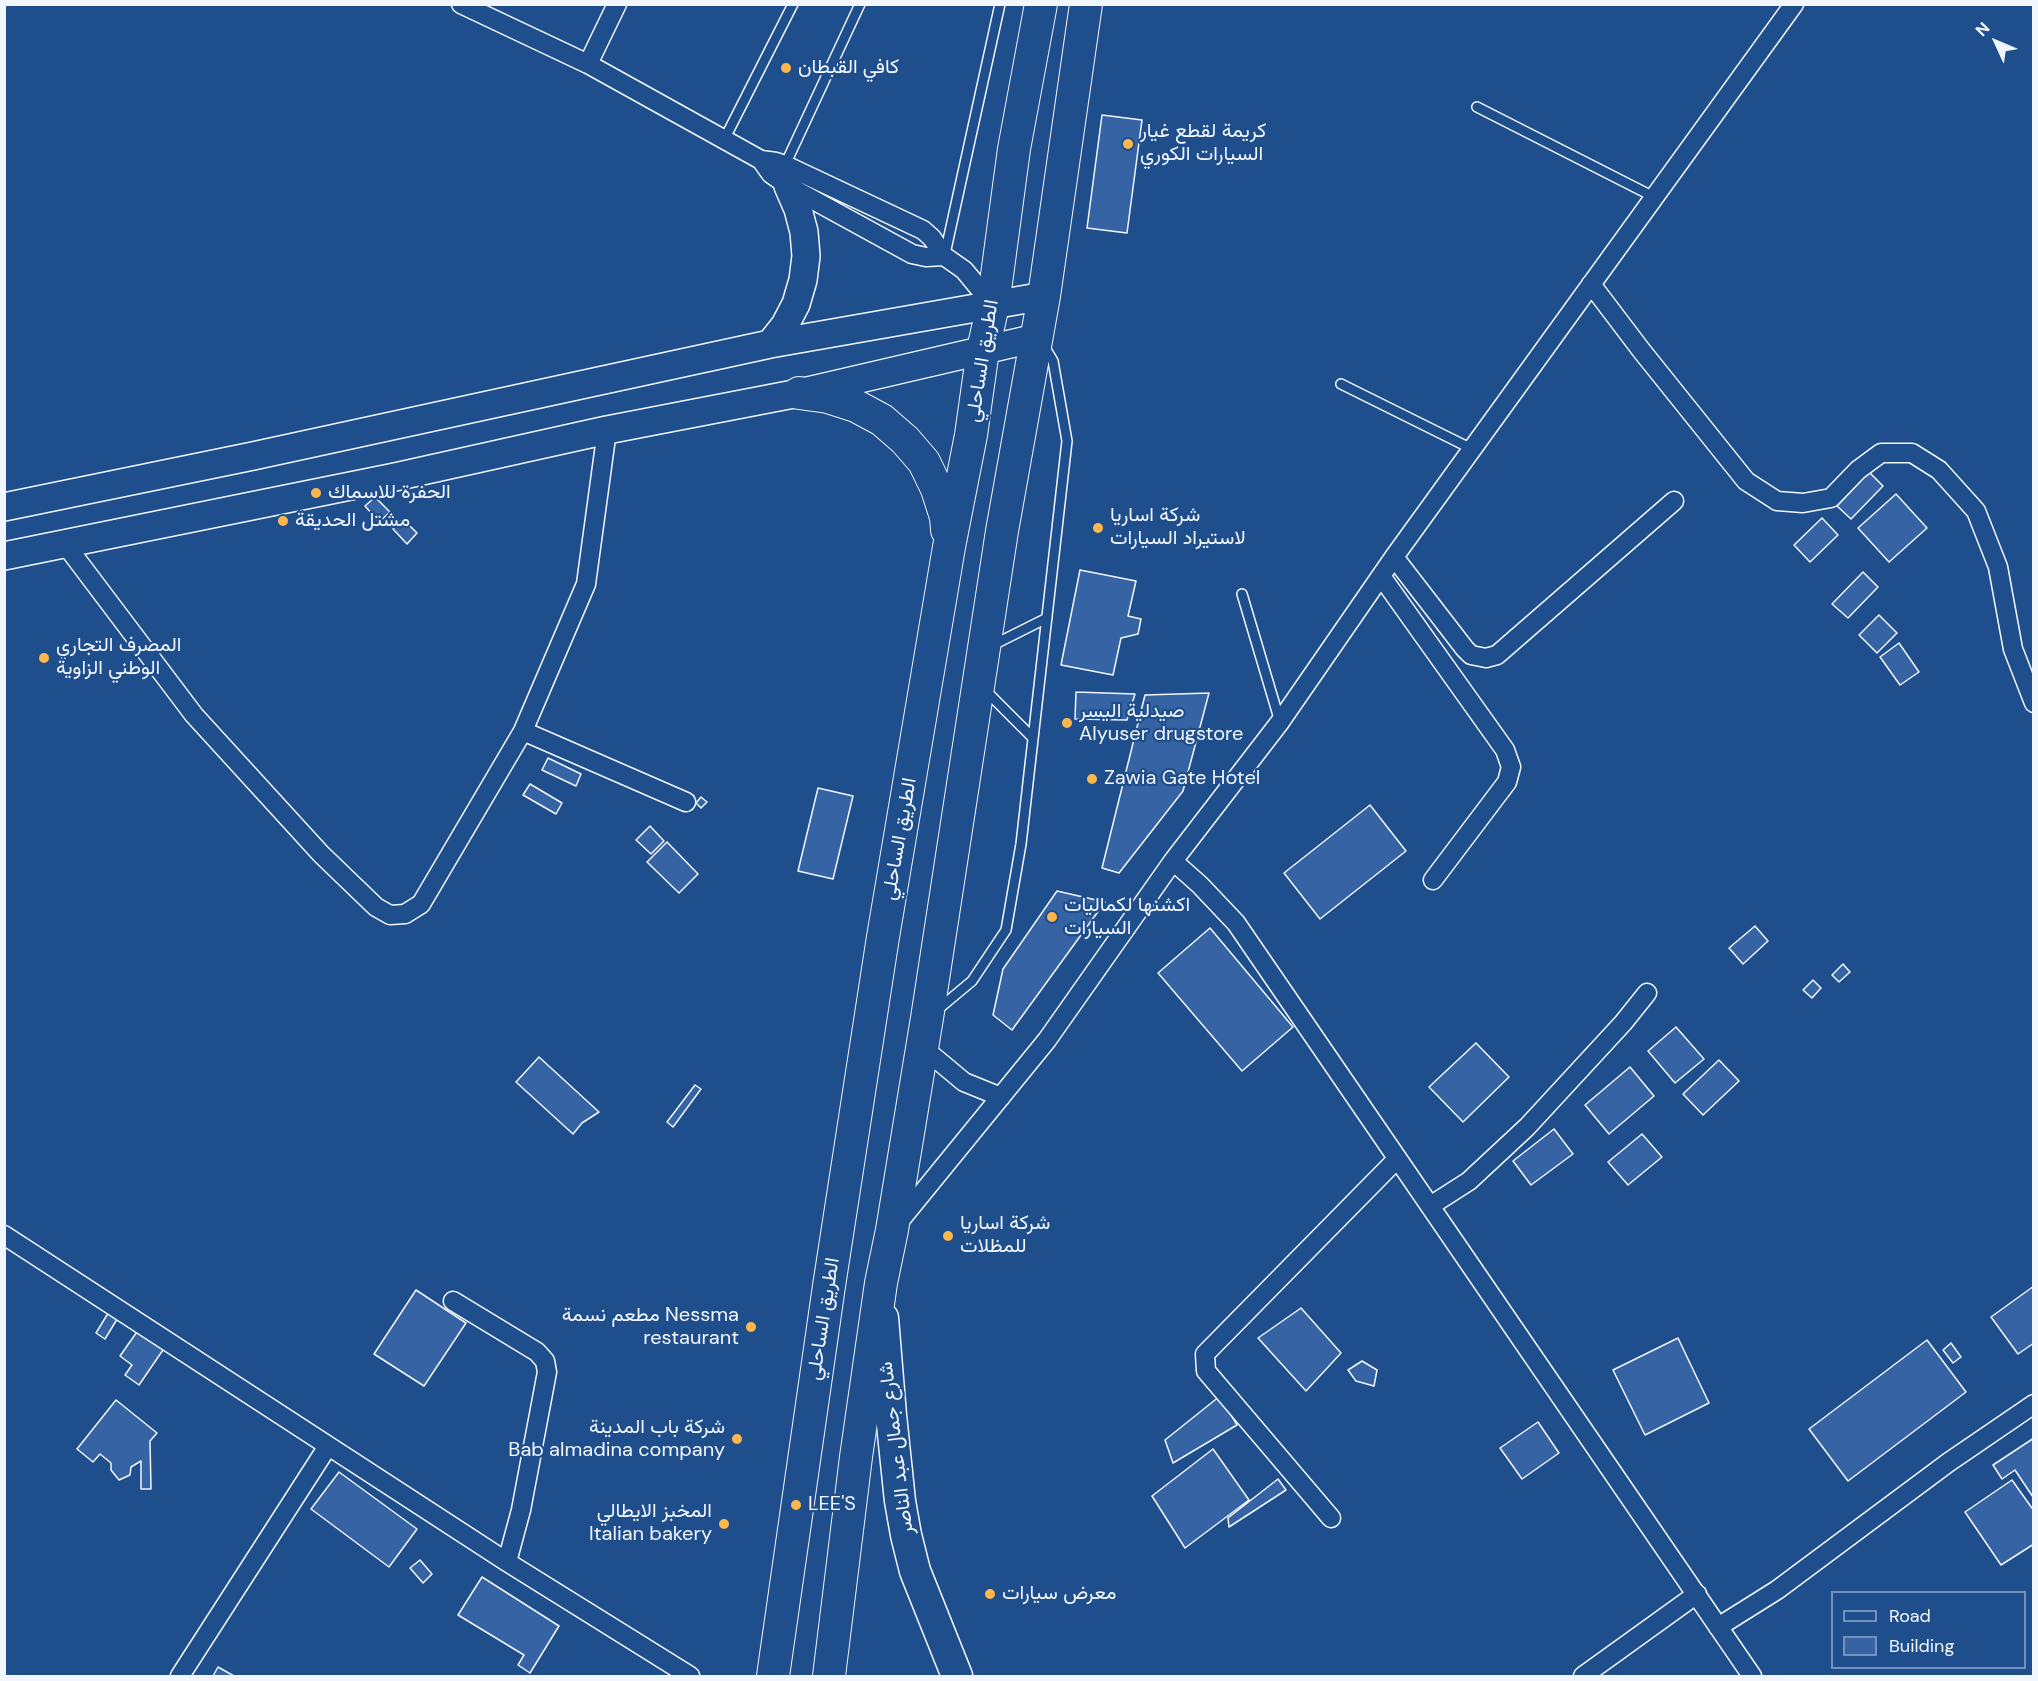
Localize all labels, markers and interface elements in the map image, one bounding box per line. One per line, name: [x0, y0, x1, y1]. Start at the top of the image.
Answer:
north arrow: [1966, 12, 2026, 72]
text: N: [1971, 18, 1994, 41]
place label: كافي القبطان: [798, 56, 899, 80]
marker: كافي القبطان: [779, 61, 793, 75]
place label: كريمة لقطع غيار السيارات الكوري: [1140, 120, 1266, 167]
marker: كريمة لقطع غيار السيارات الكوري: [1121, 137, 1135, 151]
street label: الطريق الساحلي: [961, 298, 1005, 424]
place label: الحفرة للاسماك: [328, 481, 451, 505]
marker: الحفرة للاسماك: [309, 486, 323, 500]
place label: شركة اساريا لاستيراد السيارات: [1110, 504, 1246, 551]
place label: مشتل الحديقة: [295, 509, 410, 533]
marker: مشتل الحديقة: [276, 514, 290, 528]
marker: شركة اساريا لاستيراد السيارات: [1091, 521, 1105, 535]
place label: المصرف التجاري الوطني الزاوية: [56, 634, 181, 681]
marker: المصرف التجاري الوطني الزاوية: [37, 651, 51, 665]
place label: صيدلية اليسر Alyuser drugstore: [1079, 700, 1243, 747]
marker: صيدلية اليسر Alyuser drugstore: [1060, 716, 1074, 730]
place label: Zawia Gate Hotel: [1104, 767, 1260, 791]
marker: Zawia Gate Hotel: [1085, 772, 1099, 786]
street label: الطريق الساحلي: [877, 776, 923, 902]
place label: اكشنها لكماليات السيارات: [1064, 894, 1190, 941]
marker: اكشنها لكماليات السيارات: [1045, 910, 1059, 924]
place label: شركة اساريا للمظلات: [960, 1212, 1050, 1259]
marker: شركة اساريا للمظلات: [941, 1229, 955, 1243]
street label: الطريق الساحلي: [802, 1256, 846, 1382]
place label: مطعم نسمة Nessma restaurant: [562, 1304, 739, 1351]
marker: مطعم نسمة Nessma restaurant: [744, 1320, 758, 1334]
street label: شارع جمال عبد الناصر: [874, 1360, 920, 1536]
place label: شركة باب المدينة Bab almadina company: [508, 1416, 725, 1463]
marker: شركة باب المدينة Bab almadina company: [730, 1432, 744, 1446]
place label: LEE'S: [808, 1493, 856, 1517]
marker: LEE'S: [789, 1498, 803, 1512]
place label: المخبز الايطالي Italian bakery: [589, 1500, 712, 1547]
marker: المخبز الايطالي Italian bakery: [717, 1517, 731, 1531]
place label: معرض سيارات: [1002, 1582, 1116, 1606]
marker: معرض سيارات: [983, 1587, 997, 1601]
legend: [1831, 1591, 2026, 1669]
text: Road: [1889, 1604, 1931, 1628]
text: Building: [1889, 1634, 1954, 1658]

